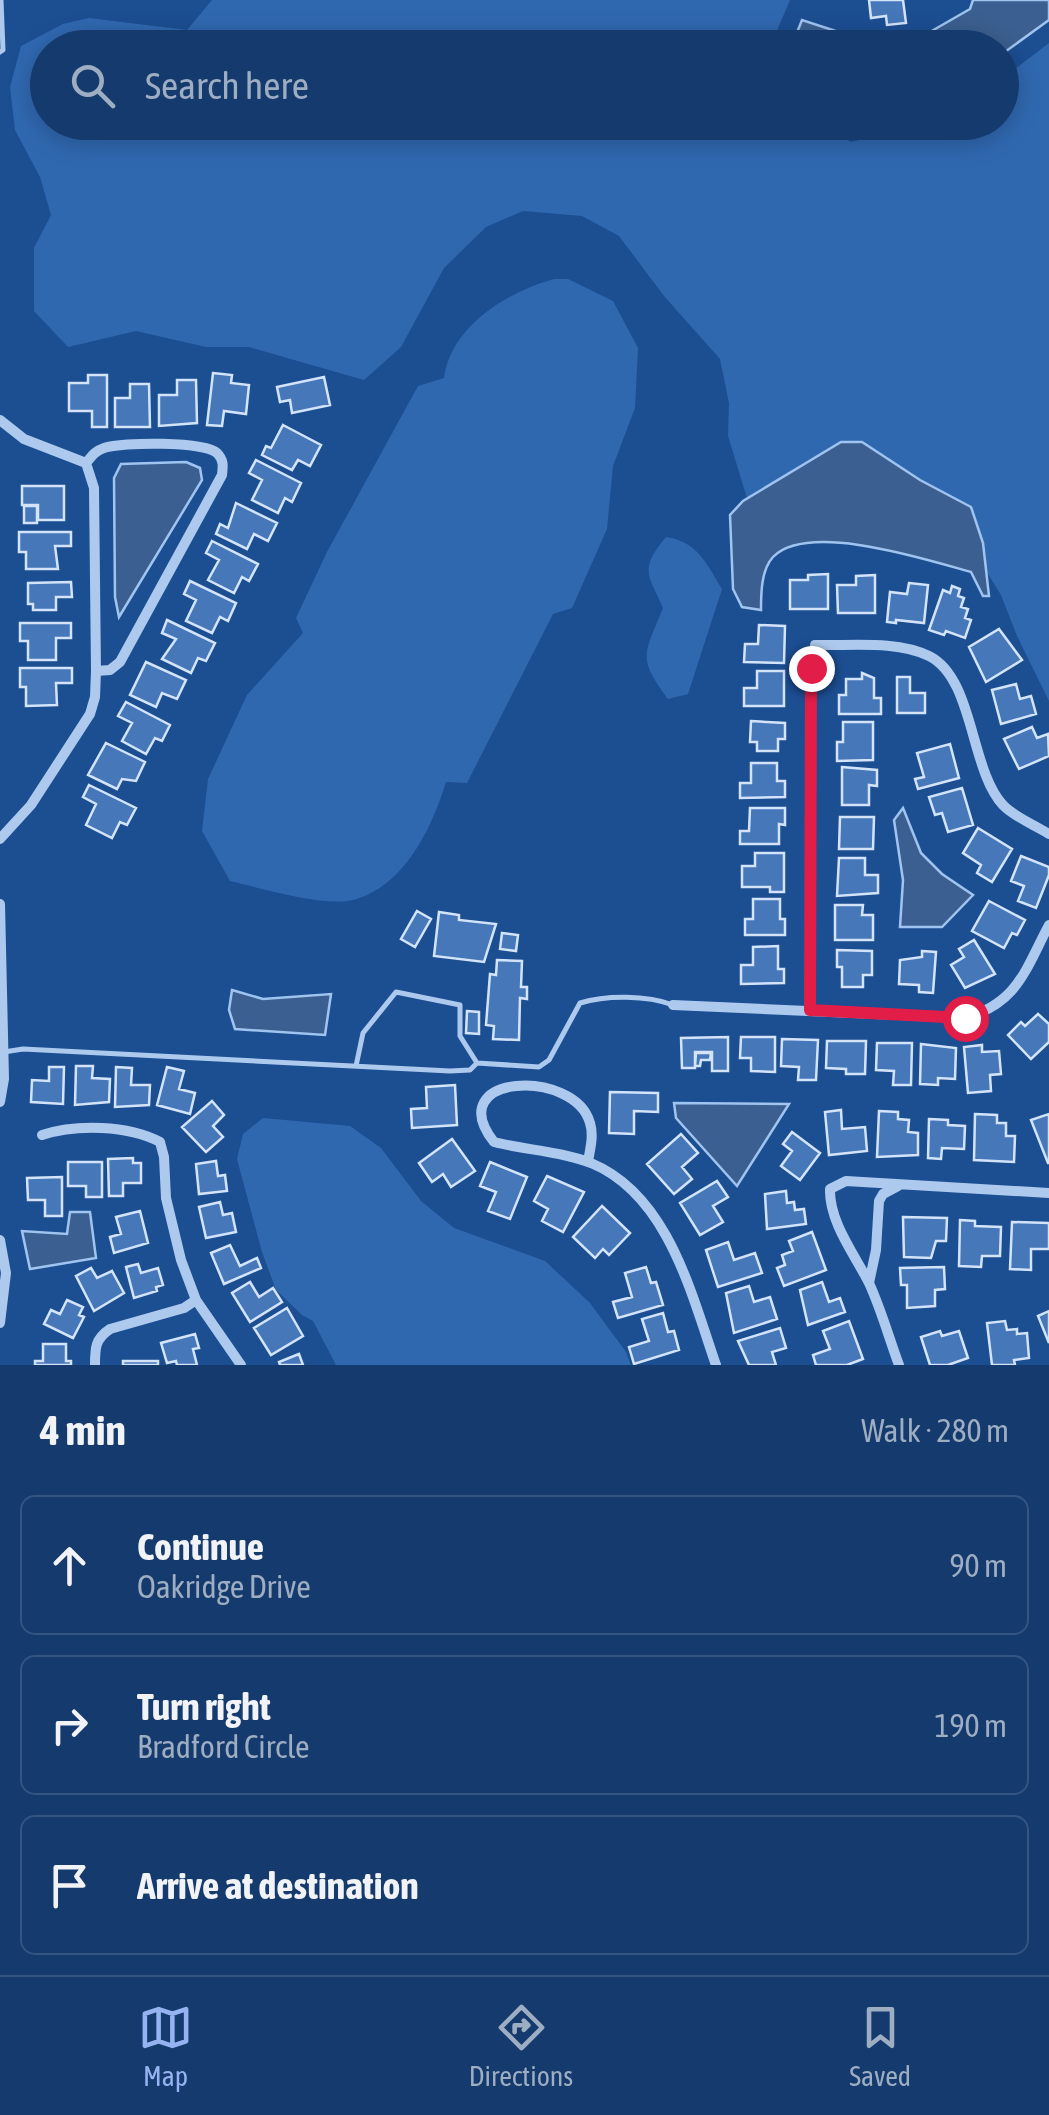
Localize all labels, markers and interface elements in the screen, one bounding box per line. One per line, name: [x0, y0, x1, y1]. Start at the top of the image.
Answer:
search box: [30, 30, 1019, 140]
icon: search: [65, 58, 120, 113]
text: Search here: [145, 64, 309, 107]
route end: [789, 646, 835, 692]
route start: [943, 996, 989, 1042]
text: 4 min: [40, 1406, 126, 1454]
text: Walk · 280 m: [861, 1412, 1009, 1449]
text: Continue: [137, 1525, 264, 1568]
icon: ahead: [42, 1538, 97, 1593]
text: 90 m: [949, 1547, 1007, 1584]
text: Oakridge Drive: [137, 1568, 311, 1605]
text: Turn right: [137, 1685, 271, 1728]
icon: right: [42, 1698, 97, 1753]
text: 190 m: [934, 1707, 1007, 1744]
text: Bradford Circle: [137, 1728, 310, 1765]
icon: arrive: [42, 1858, 97, 1913]
text: Arrive at destination: [137, 1864, 419, 1907]
tab: Map: [138, 2000, 193, 2092]
tab: Directions: [469, 2000, 573, 2092]
tab: Saved: [849, 2000, 911, 2092]

